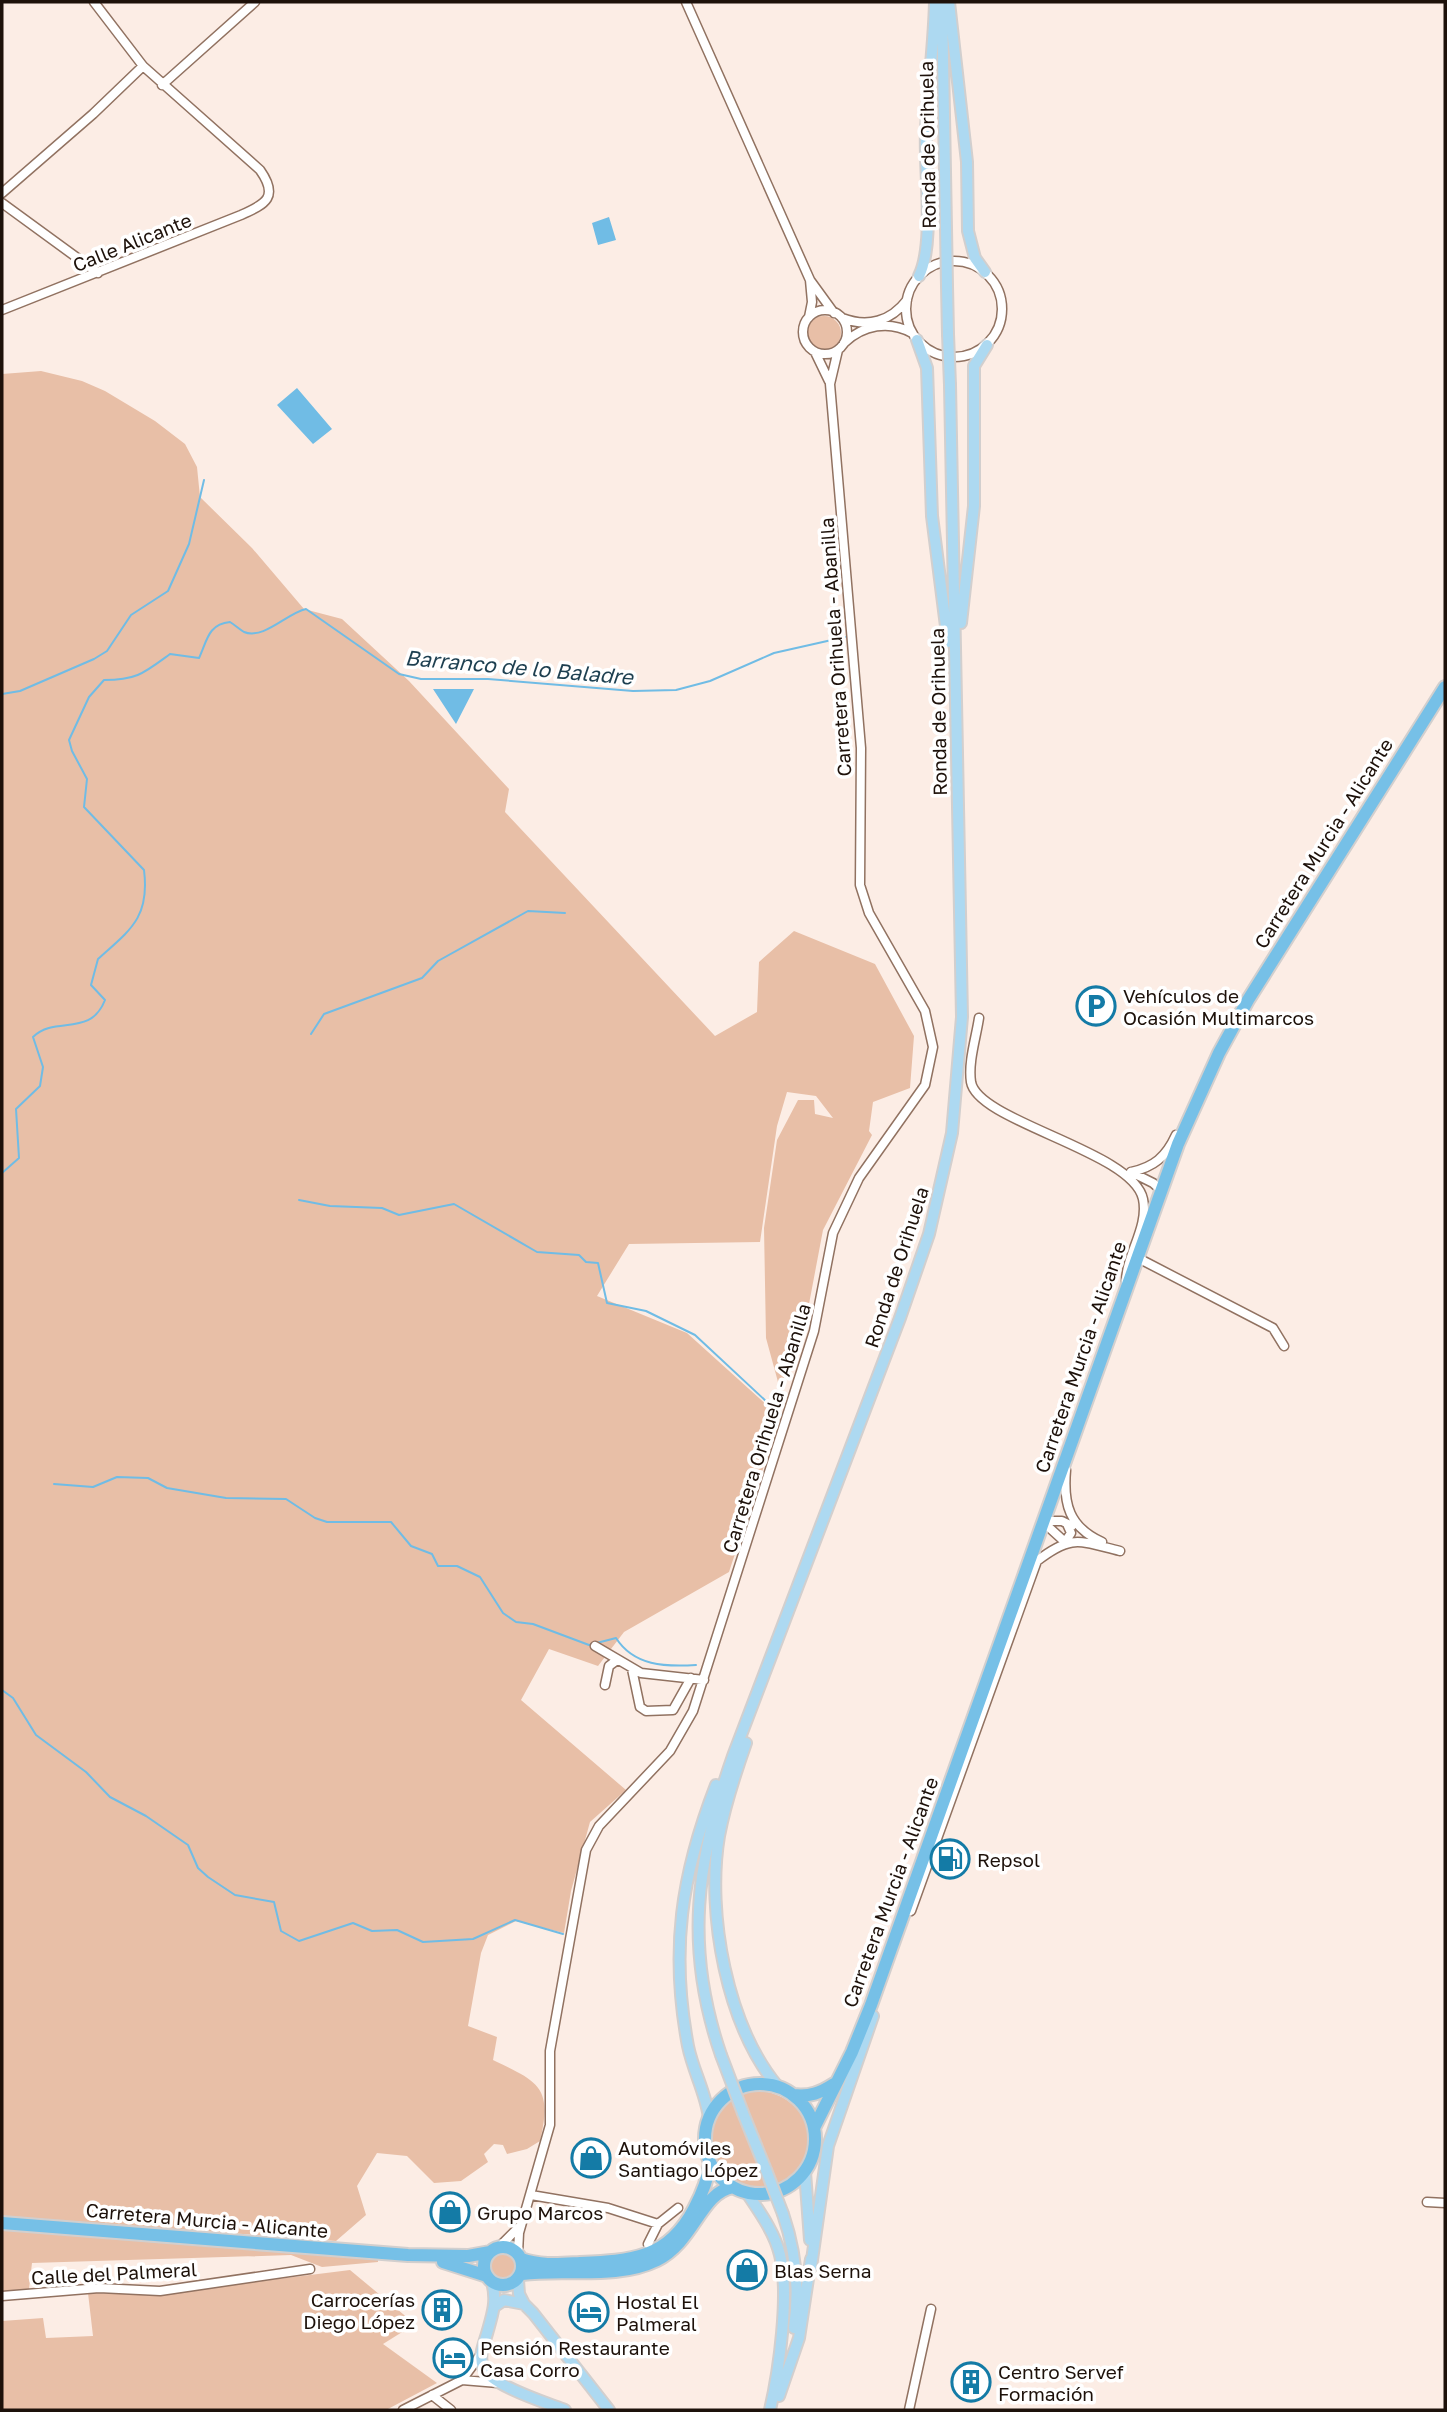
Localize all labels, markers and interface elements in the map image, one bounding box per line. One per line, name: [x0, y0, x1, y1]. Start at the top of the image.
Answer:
street label: Ronda de Orihuela: [914, 61, 940, 229]
street label: Calle Alicante: [69, 208, 195, 276]
street label: Carretera Orihuela - Abanilla: [814, 517, 856, 777]
street label: Ronda de Orihuela: [925, 628, 951, 796]
water label: Barranco de lo Baladre: [404, 644, 636, 690]
street label: Carretera Murcia - Alicante: [1249, 734, 1397, 952]
place label: Vehículos de Ocasión Multimarcos: [1123, 984, 1314, 1029]
parking icon: Vehículos de Ocasión Multimarcos: [1075, 985, 1117, 1027]
street label: Ronda de Orihuela: [859, 1184, 933, 1350]
street label: Carretera Murcia - Alicante: [1030, 1238, 1130, 1476]
street label: Carretera Orihuela - Abanilla: [717, 1300, 815, 1556]
street label: Carretera Murcia - Alicante: [838, 1774, 942, 2010]
fuel station icon: Repsol: [929, 1838, 971, 1880]
place label: Repsol: [977, 1848, 1040, 1871]
place label: Automóviles Santiago López: [618, 2136, 758, 2181]
shop icon: Automóviles Santiago López: [570, 2137, 612, 2179]
shop icon: Grupo Marcos: [429, 2191, 471, 2233]
street label: Carretera Murcia - Alicante: [85, 2198, 329, 2242]
place label: Grupo Marcos: [477, 2201, 603, 2224]
shop icon: Blas Serna: [726, 2249, 768, 2291]
street label: Calle del Palmeral: [31, 2257, 197, 2289]
place label: Blas Serna: [774, 2259, 871, 2282]
place label: Carrocerías Diego López: [303, 2288, 415, 2333]
building icon: Carrocerías Diego López: [421, 2289, 463, 2331]
place label: Hostal El Palmeral: [616, 2290, 699, 2335]
hotel icon: Hostal El Palmeral: [568, 2291, 610, 2333]
place label: Pensión Restaurante Casa Corro: [480, 2336, 670, 2381]
hotel icon: Pensión Restaurante Casa Corro: [432, 2337, 474, 2379]
place label: Centro Servef Formación: [998, 2360, 1124, 2405]
building icon: Centro Servef Formación: [950, 2361, 992, 2403]

